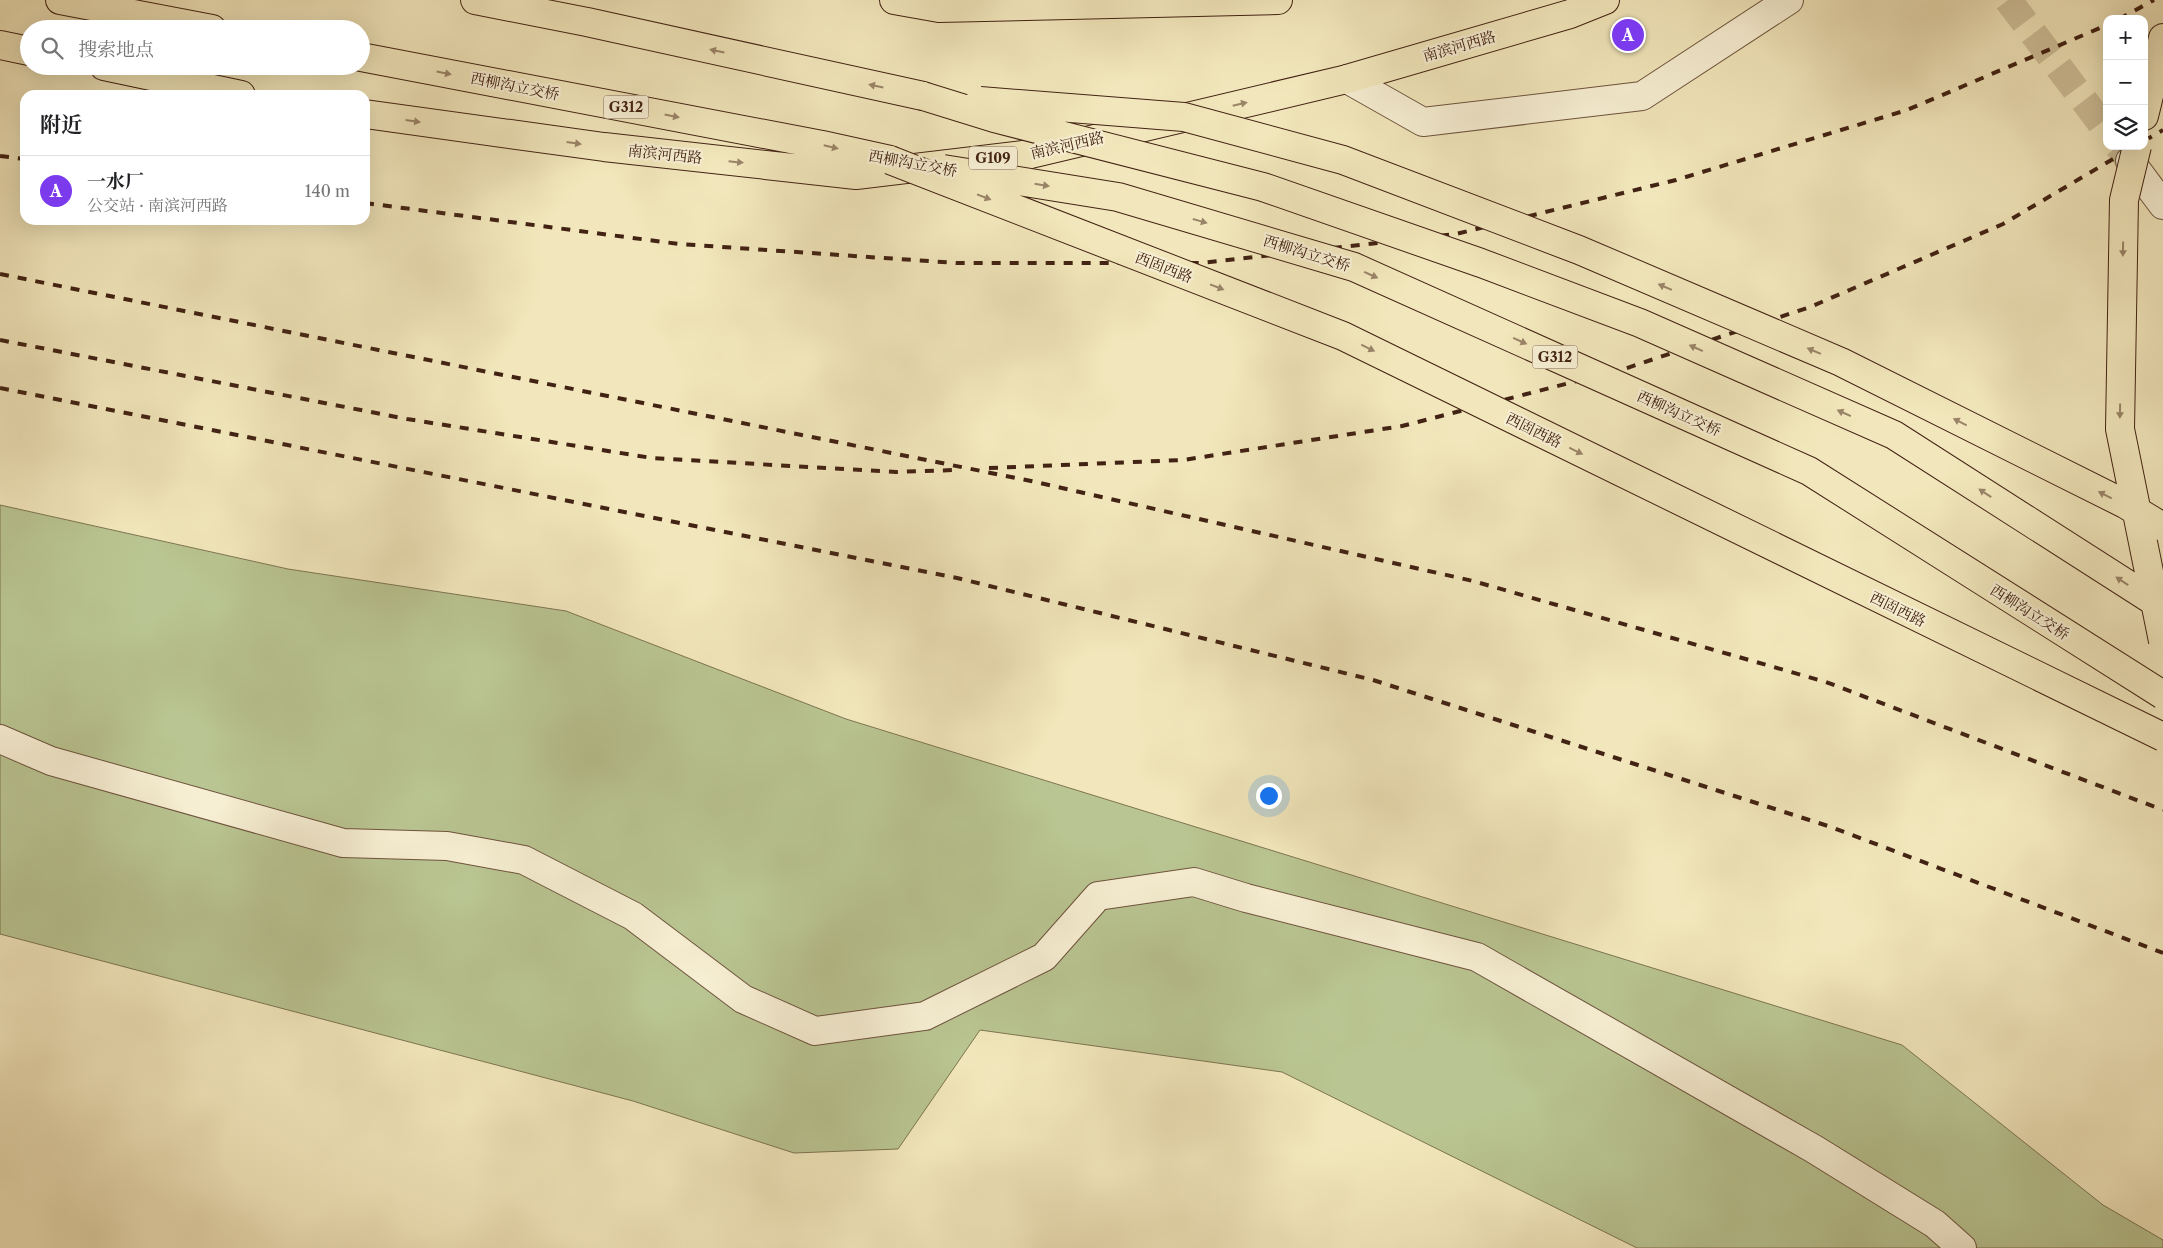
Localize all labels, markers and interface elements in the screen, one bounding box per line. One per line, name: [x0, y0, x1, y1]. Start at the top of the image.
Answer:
map controls: [2103, 15, 2148, 150]
button: +: [2103, 15, 2148, 60]
pin: A: [1612, 16, 1644, 54]
search box: [20, 20, 370, 75]
street label: 南滨河西路: [1420, 27, 1498, 65]
icon: search: [38, 34, 66, 62]
text: 搜索地点: [78, 38, 154, 61]
one-way arrow: [709, 46, 725, 54]
button: −: [2103, 60, 2148, 105]
street label: 西柳沟立交桥: [469, 68, 561, 104]
one-way arrow: [436, 69, 452, 77]
one-way arrow: [868, 82, 883, 90]
road number: G312: [604, 95, 648, 118]
one-way arrow: [1233, 100, 1248, 108]
button: layers: [2103, 105, 2148, 150]
text: 附近: [40, 112, 82, 137]
one-way arrow: [664, 113, 680, 121]
one-way arrow: [406, 117, 422, 125]
street label: 南滨河西路: [1028, 127, 1106, 163]
one-way arrow: [567, 139, 583, 147]
street label: 南滨河西路: [627, 141, 703, 167]
one-way arrow: [824, 143, 839, 151]
street label: 西柳沟立交桥: [867, 146, 959, 180]
road number: G109: [969, 146, 1017, 170]
one-way arrow: [728, 158, 744, 166]
text: 一水厂: [87, 170, 144, 193]
text: A: [50, 181, 62, 201]
text: 140 m: [305, 181, 350, 201]
one-way arrow: [1034, 181, 1050, 189]
one-way arrow: [977, 193, 992, 201]
text: 公交站 · 南滨河西路: [87, 195, 228, 215]
one-way arrow: [1192, 218, 1207, 226]
street label: 西柳沟立交桥: [1261, 231, 1353, 275]
one-way arrow: [2119, 241, 2127, 257]
street label: 西固西路: [1133, 247, 1195, 287]
one-way arrow: [1364, 271, 1378, 279]
one-way arrow: [1658, 282, 1672, 290]
one-way arrow: [1210, 284, 1224, 292]
one-way arrow: [1513, 338, 1527, 346]
one-way arrow: [1689, 343, 1703, 351]
one-way arrow: [1361, 345, 1375, 353]
road number: G312: [1532, 346, 1578, 368]
one-way arrow: [1807, 346, 1821, 354]
street label: 西柳沟立交桥: [1634, 386, 1724, 440]
one-way arrow: [2116, 403, 2124, 419]
street label: 西固西路: [1503, 408, 1565, 452]
one-way arrow: [1837, 408, 1852, 416]
one-way arrow: [1953, 418, 1967, 426]
one-way arrow: [1569, 447, 1584, 455]
one-way arrow: [1979, 489, 1992, 498]
one-way arrow: [2098, 491, 2113, 499]
one-way arrow: [2115, 576, 2129, 586]
street label: 西柳沟立交桥: [1987, 580, 2073, 644]
street label: 西固西路: [1867, 587, 1929, 631]
your location: [1256, 783, 1282, 809]

